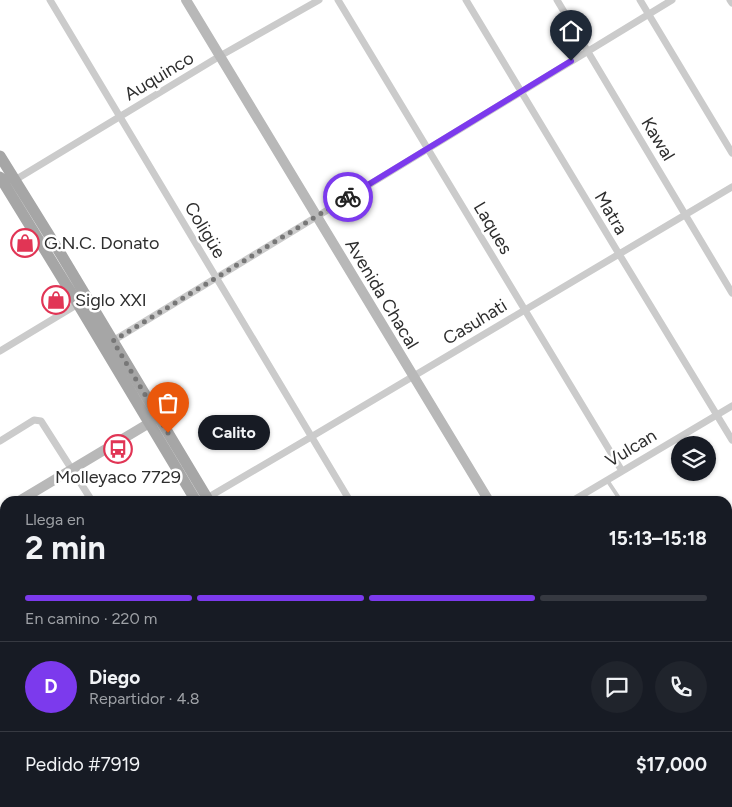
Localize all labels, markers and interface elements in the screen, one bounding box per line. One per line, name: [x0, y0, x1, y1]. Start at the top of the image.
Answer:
pin: [550, 10, 592, 61]
icon: home: [557, 17, 585, 45]
street label: Auquinco: [120, 47, 198, 105]
street label: Kawal: [636, 113, 680, 165]
courier: [323, 172, 373, 222]
icon: bike: [334, 183, 362, 211]
street label: Matra: [590, 187, 632, 239]
street label: Coligüe: [180, 198, 230, 262]
street label: Laques: [469, 198, 517, 258]
shop icon: G.N.C. Donato: [10, 228, 40, 258]
place label: G.N.C. Donato: [44, 232, 160, 254]
street label: Avenida Chacal: [341, 235, 423, 353]
shop icon: Siglo XXI: [41, 285, 71, 315]
place label: Siglo XXI: [75, 289, 147, 311]
street label: Casuhati: [439, 294, 511, 350]
pin: [147, 382, 189, 433]
icon: bag: [154, 389, 182, 417]
callout: Calito: [198, 416, 270, 450]
text: Calito: [212, 423, 256, 442]
street label: Vulcan: [602, 424, 660, 472]
bus stop icon: Molleyaco 7729: [103, 434, 133, 464]
map controls: [671, 436, 716, 481]
button: layers: [671, 436, 716, 481]
place label: Molleyaco 7729: [55, 466, 181, 488]
text: Llega en: [25, 510, 85, 529]
text: 15:13–15:18: [609, 527, 707, 550]
text: 2 min: [25, 529, 106, 567]
text: En camino · 220 m: [25, 609, 157, 628]
button: chat: [591, 661, 643, 713]
button: phone: [655, 661, 707, 713]
text: Diego: [89, 666, 140, 689]
text: D: [44, 675, 58, 698]
text: Repartidor · 4.8: [89, 689, 200, 708]
text: Pedido #7919: [25, 753, 140, 776]
text: $17,000: [636, 753, 707, 776]

